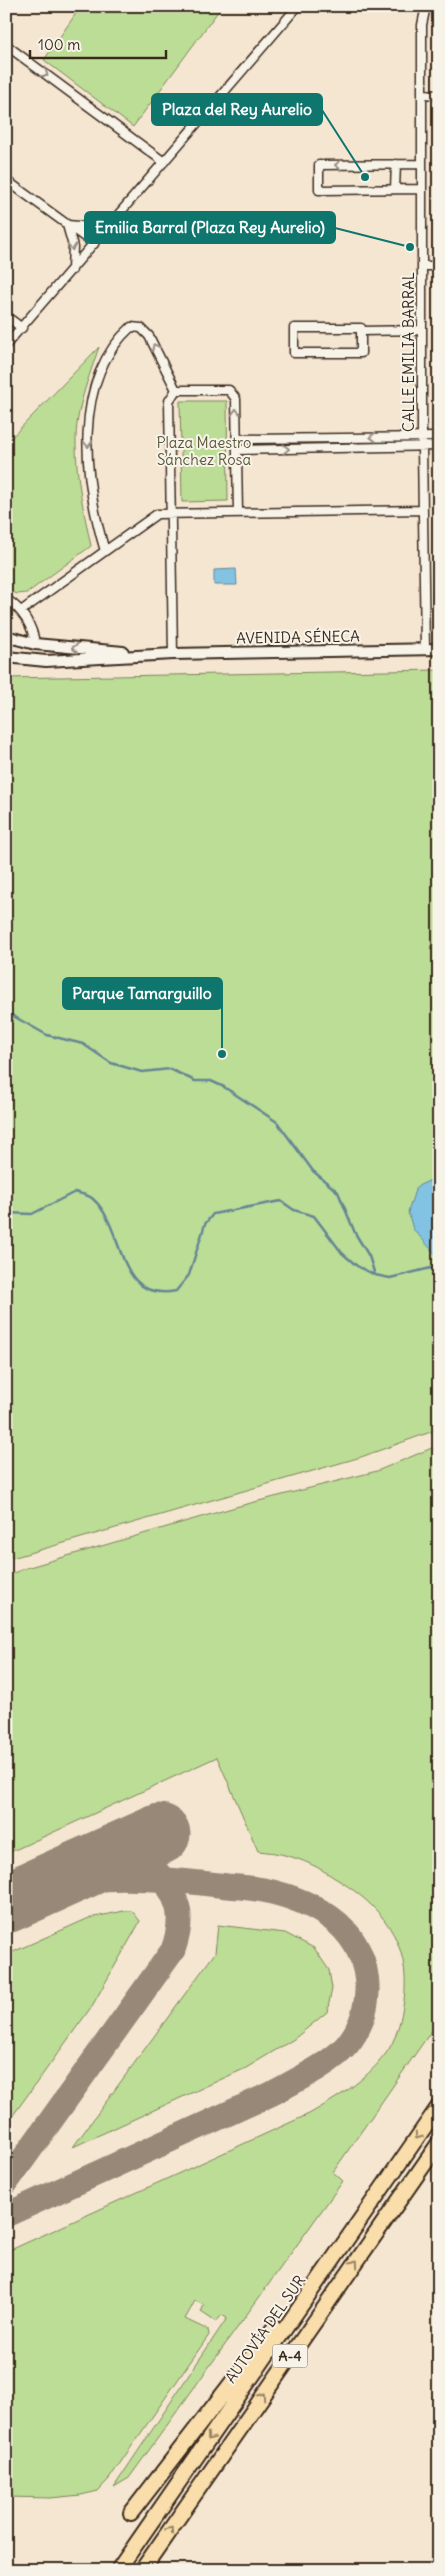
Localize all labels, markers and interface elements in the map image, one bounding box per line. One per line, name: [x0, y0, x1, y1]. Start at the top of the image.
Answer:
scale bar: [30, 28, 166, 60]
text: 100 m: [38, 35, 80, 54]
one-way arrow: [39, 68, 49, 77]
callout: Plaza del Rey Aurelio: [152, 94, 322, 125]
text: Plaza del Rey Aurelio: [162, 99, 312, 120]
one-way arrow: [334, 160, 342, 170]
callout: Emilia Barral (Plaza Rey Aurelio): [85, 212, 335, 243]
text: Emilia Barral (Plaza Rey Aurelio): [95, 217, 325, 238]
one-way arrow: [66, 244, 77, 252]
street label: CALLE EMILIA BARRAL: [399, 272, 418, 432]
one-way arrow: [150, 343, 161, 352]
one-way arrow: [231, 407, 241, 415]
one-way arrow: [369, 432, 376, 442]
park label: Plaza Maestro Sánchez Rosa: [156, 433, 252, 469]
one-way arrow: [83, 440, 94, 448]
one-way arrow: [282, 444, 290, 454]
street label: AVENIDA SÉNECA: [236, 626, 360, 648]
one-way arrow: [71, 642, 79, 653]
callout: Parque Tamarguillo: [63, 978, 222, 1009]
text: Parque Tamarguillo: [72, 983, 212, 1004]
one-way arrow: [415, 2130, 424, 2140]
one-way arrow: [349, 2259, 358, 2269]
street label: AUTOVÍA DEL SUR: [221, 2271, 310, 2387]
road number: A-4: [272, 2344, 308, 2368]
one-way arrow: [256, 2393, 265, 2402]
one-way arrow: [207, 2431, 216, 2440]
one-way arrow: [164, 2526, 173, 2536]

